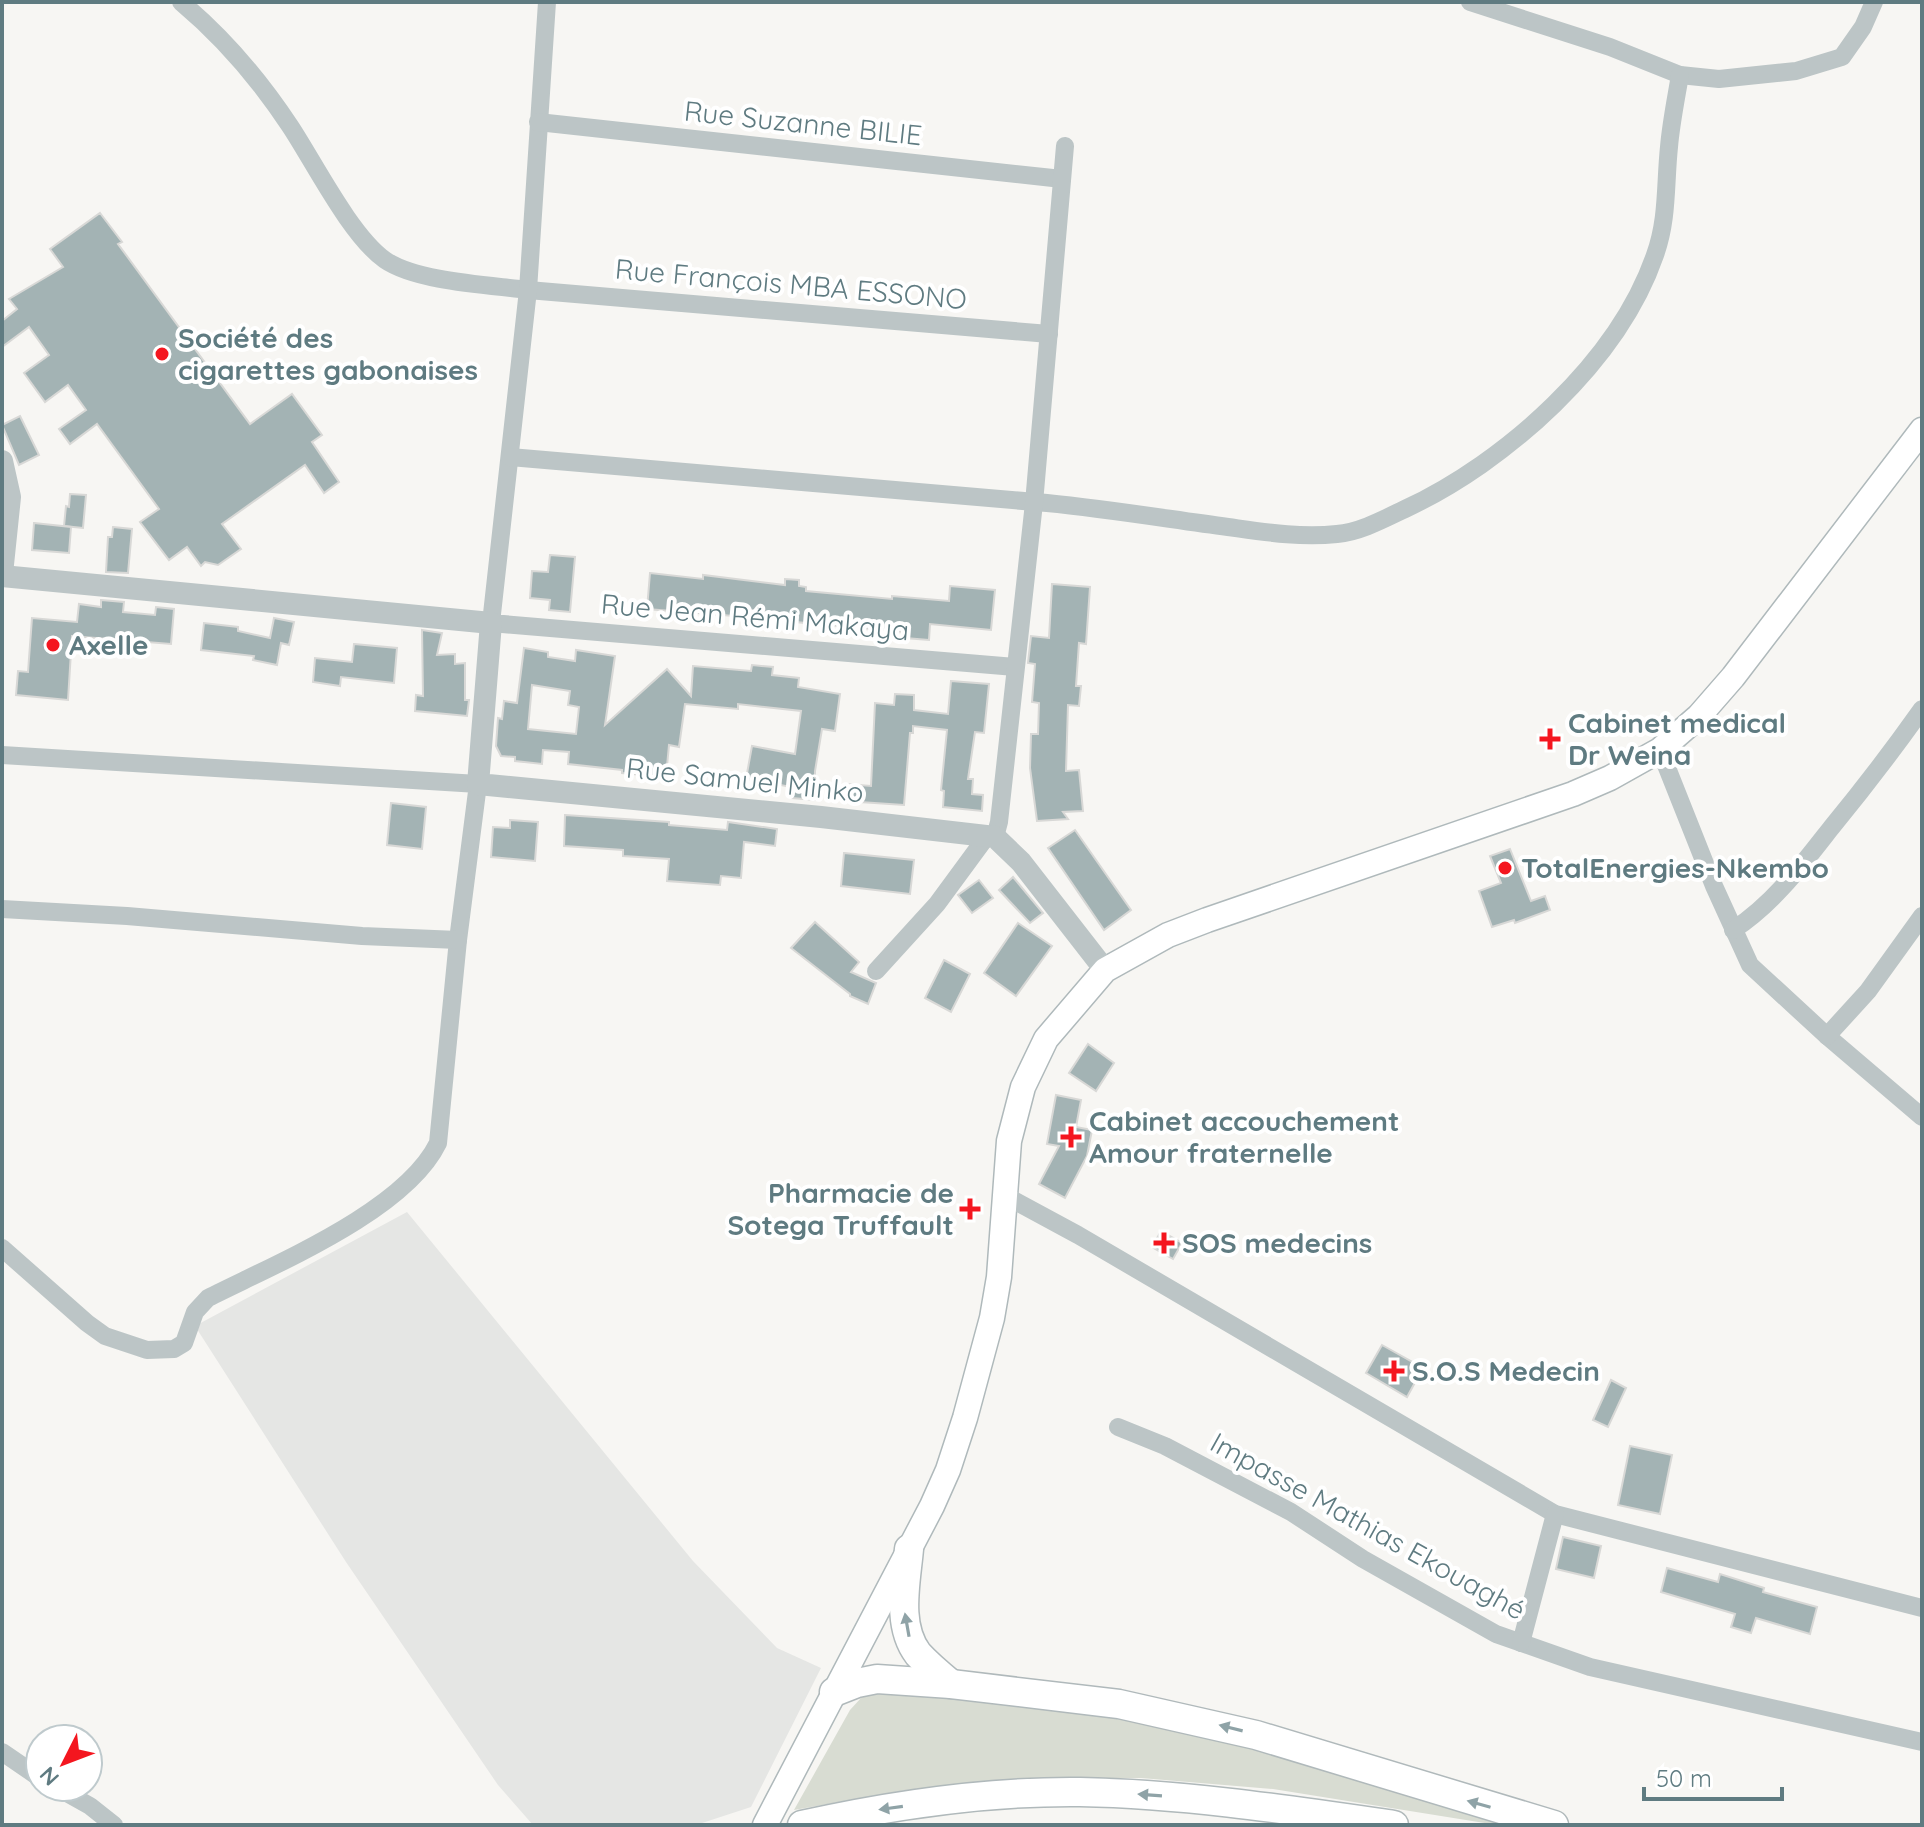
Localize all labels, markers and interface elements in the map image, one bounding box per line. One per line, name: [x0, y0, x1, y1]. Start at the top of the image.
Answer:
street label: Rue Suzanne BILIE: [682, 93, 924, 152]
street label: Rue François MBA ESSONO: [614, 251, 968, 316]
place label: Société des cigarettes gabonaises: [178, 320, 478, 387]
marker: Société des cigarettes gabonaises: [153, 345, 171, 363]
street label: Rue Jean Rémi Makaya: [600, 586, 911, 647]
place label: Axelle: [69, 627, 148, 662]
marker: Axelle: [44, 636, 62, 654]
place label: Cabinet medical Dr Weina: [1568, 705, 1786, 772]
marker: Cabinet medical Dr Weina: [1539, 728, 1561, 750]
street label: Rue Samuel Minko: [625, 750, 866, 809]
place label: TotalEnergies-Nkembo: [1521, 850, 1829, 885]
marker: TotalEnergies-Nkembo: [1496, 859, 1514, 877]
place label: Cabinet accouchement Amour fraternelle: [1089, 1103, 1399, 1170]
marker: Cabinet accouchement Amour fraternelle: [1060, 1126, 1082, 1148]
place label: Pharmacie de Sotega Truffault: [727, 1175, 954, 1242]
marker: Pharmacie de Sotega Truffault: [961, 1200, 979, 1218]
place label: SOS medecins: [1182, 1225, 1372, 1260]
marker: SOS medecins: [1153, 1232, 1175, 1254]
place label: S.O.S Medecin: [1412, 1353, 1600, 1388]
marker: S.O.S Medecin: [1383, 1360, 1405, 1382]
street label: Impasse Mathias Ekouaghé: [1205, 1424, 1532, 1627]
one-way arrow: [900, 1612, 913, 1637]
one-way arrow: [1218, 1722, 1243, 1734]
north arrow: [24, 1723, 104, 1803]
scale bar: [1644, 1751, 1782, 1801]
text: N: [33, 1761, 65, 1792]
text: 50 m: [1656, 1763, 1712, 1793]
one-way arrow: [1137, 1788, 1162, 1801]
one-way arrow: [1467, 1797, 1491, 1810]
one-way arrow: [878, 1802, 903, 1815]

